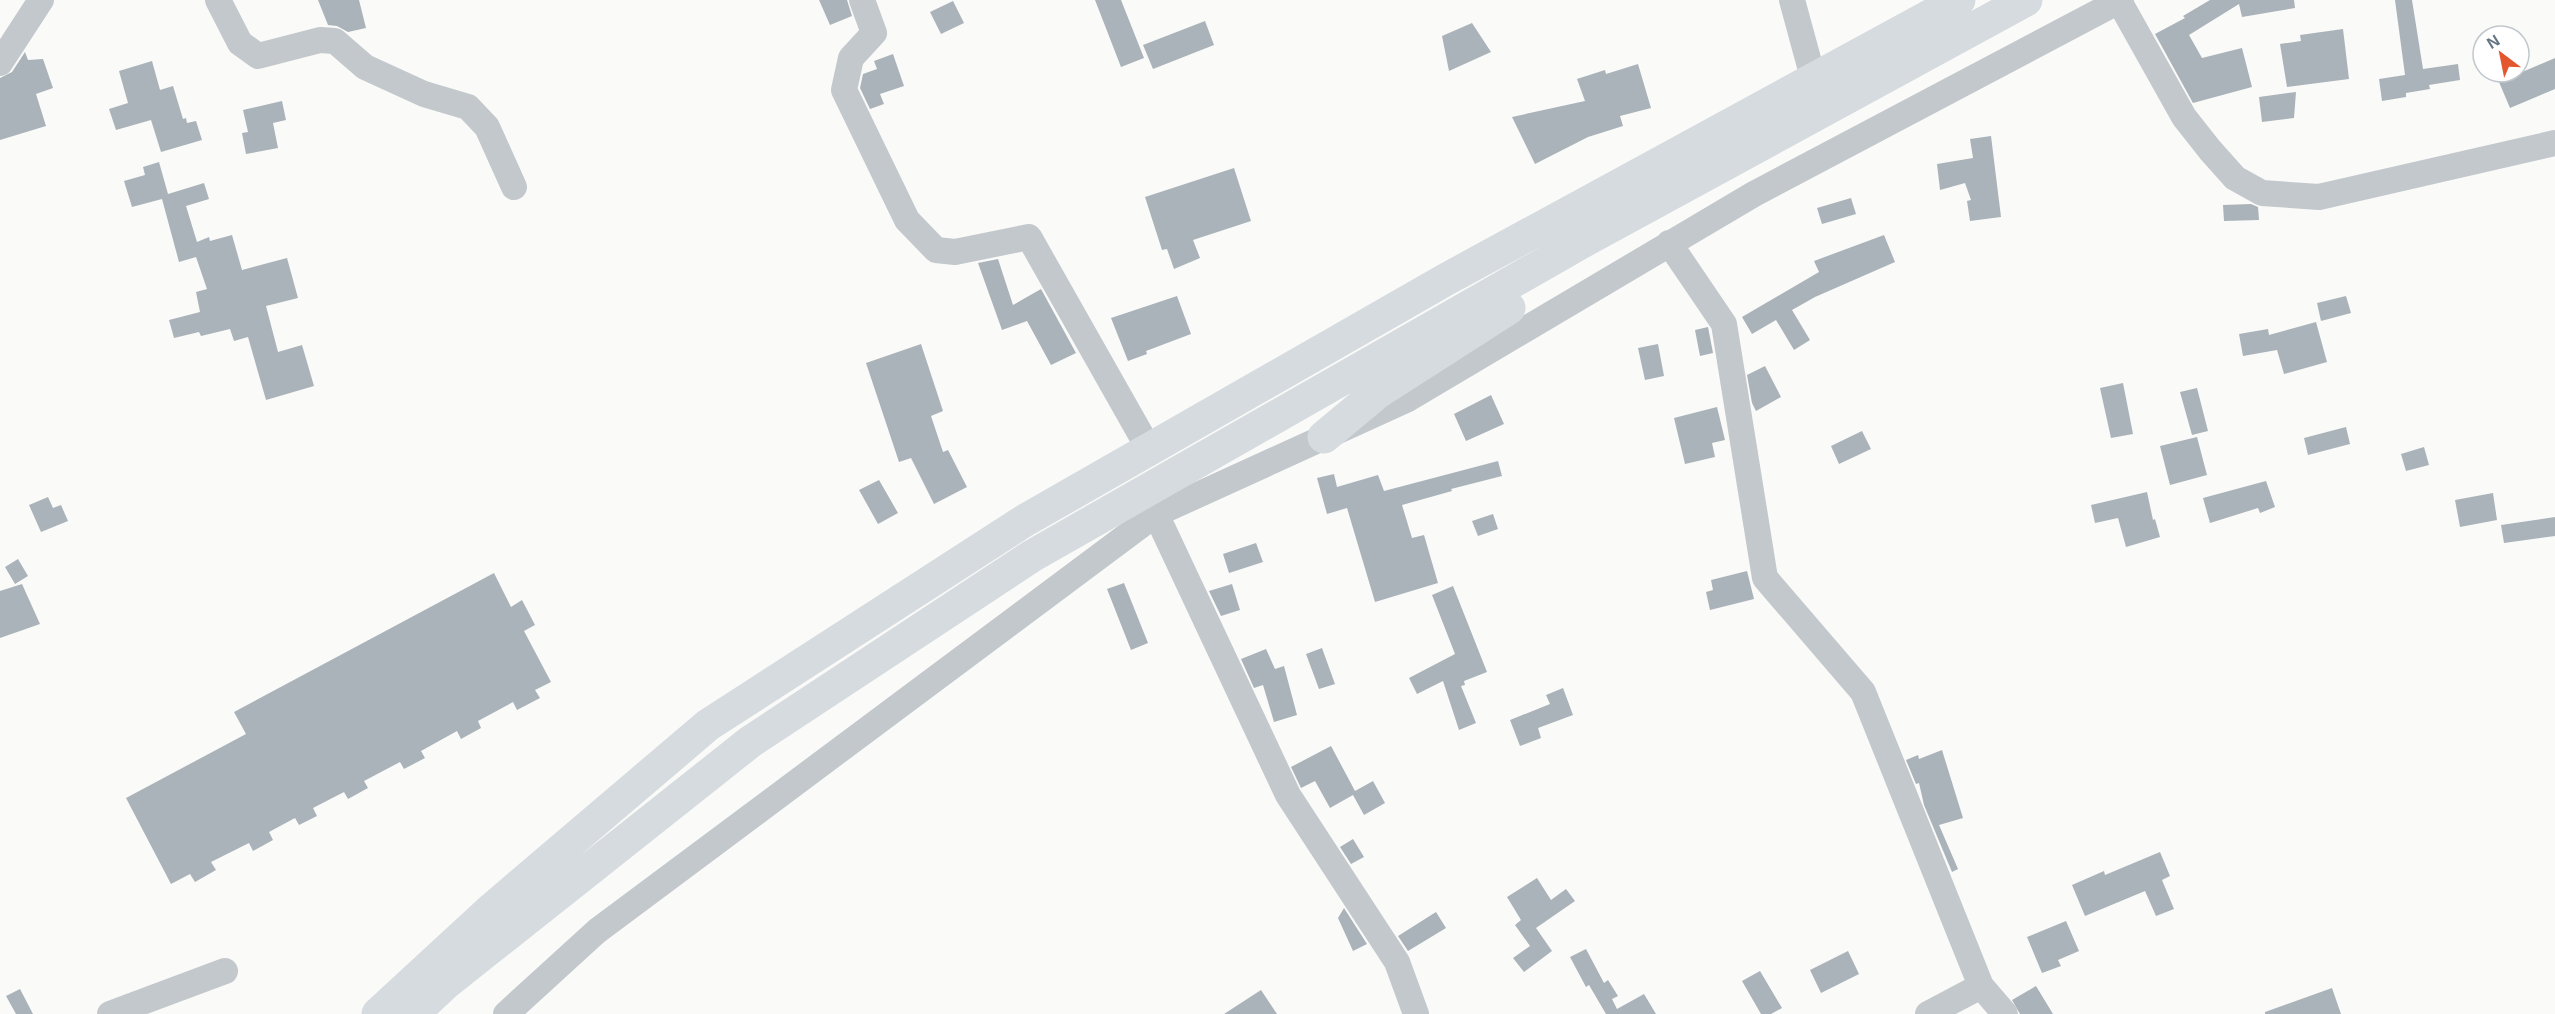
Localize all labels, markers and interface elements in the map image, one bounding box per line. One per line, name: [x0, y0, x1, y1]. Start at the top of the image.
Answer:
north arrow: [2471, 24, 2531, 84]
text: N: [2484, 31, 2503, 52]

